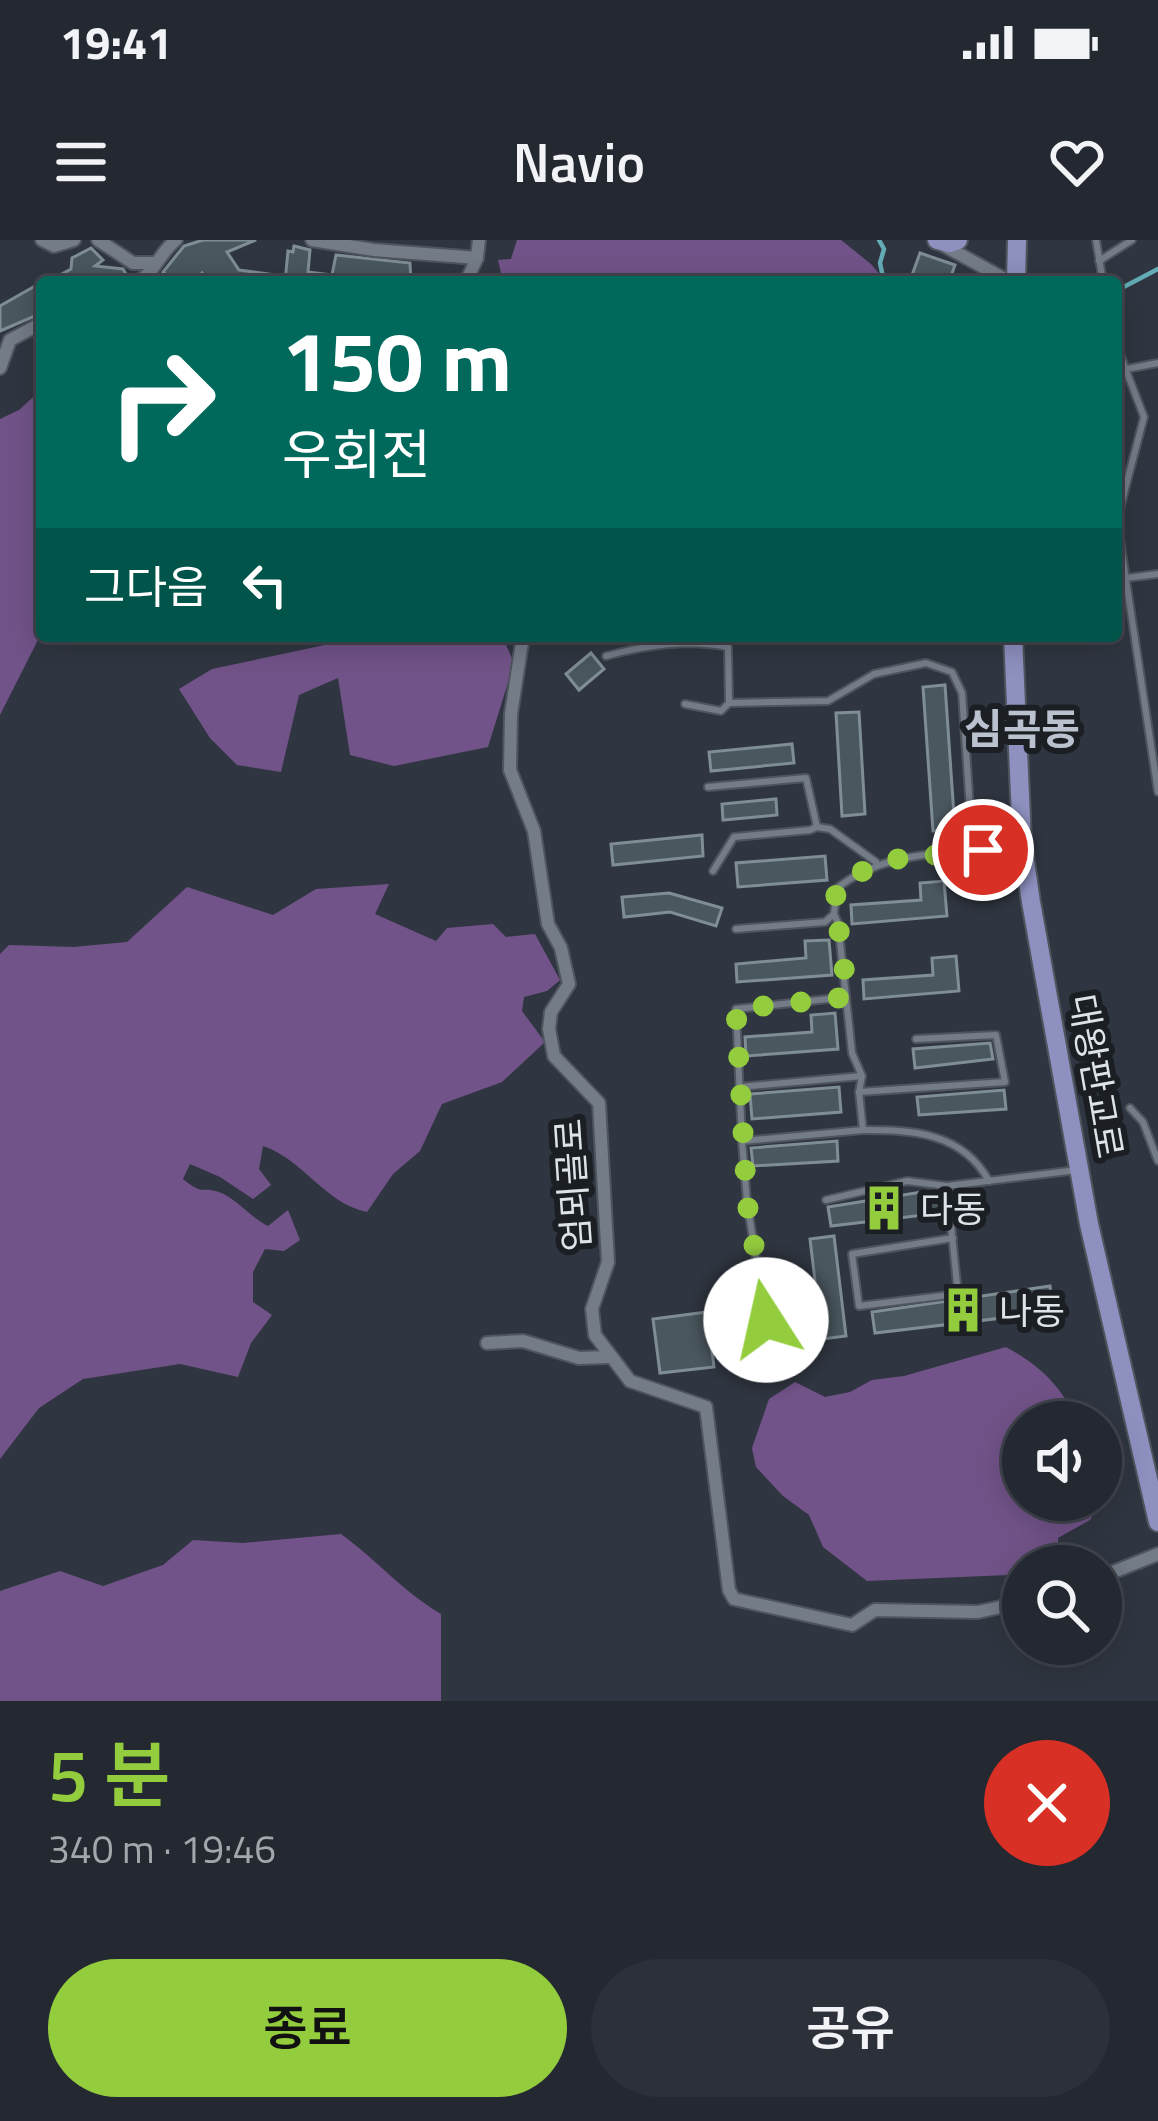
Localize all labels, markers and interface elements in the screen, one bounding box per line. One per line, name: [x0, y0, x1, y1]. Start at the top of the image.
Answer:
text: 19:41: [60, 8, 172, 76]
text: Navio: [513, 121, 645, 203]
icon: menu: [48, 129, 114, 195]
icon: heart: [1044, 129, 1110, 195]
text: 150 m: [282, 296, 512, 424]
icon: right: [84, 324, 240, 480]
text: 우회전: [282, 413, 431, 495]
text: 그다음: [84, 552, 208, 620]
icon: left: [232, 552, 298, 618]
district label: 심곡동: [964, 696, 1080, 760]
pin: [932, 799, 1034, 901]
icon: arrive: [950, 817, 1016, 883]
street label: 대왕판교로: [1056, 990, 1138, 1162]
street label: 엄뫼골로: [540, 1117, 604, 1253]
place label: 다동: [920, 1181, 986, 1236]
building icon: 다동: [859, 1183, 909, 1233]
position arrow: [703, 1257, 829, 1383]
place label: 나동: [999, 1283, 1065, 1338]
building icon: 나동: [938, 1285, 988, 1335]
map controls: [1002, 1401, 1122, 1665]
button: sound: [1002, 1401, 1122, 1521]
button: search: [1002, 1545, 1122, 1665]
text: 5 분: [48, 1719, 170, 1829]
button: close: [984, 1740, 1110, 1866]
text: 340 m · 19:46: [48, 1819, 276, 1878]
button: 종료: [48, 1959, 567, 2097]
button: 공유: [591, 1959, 1110, 2097]

